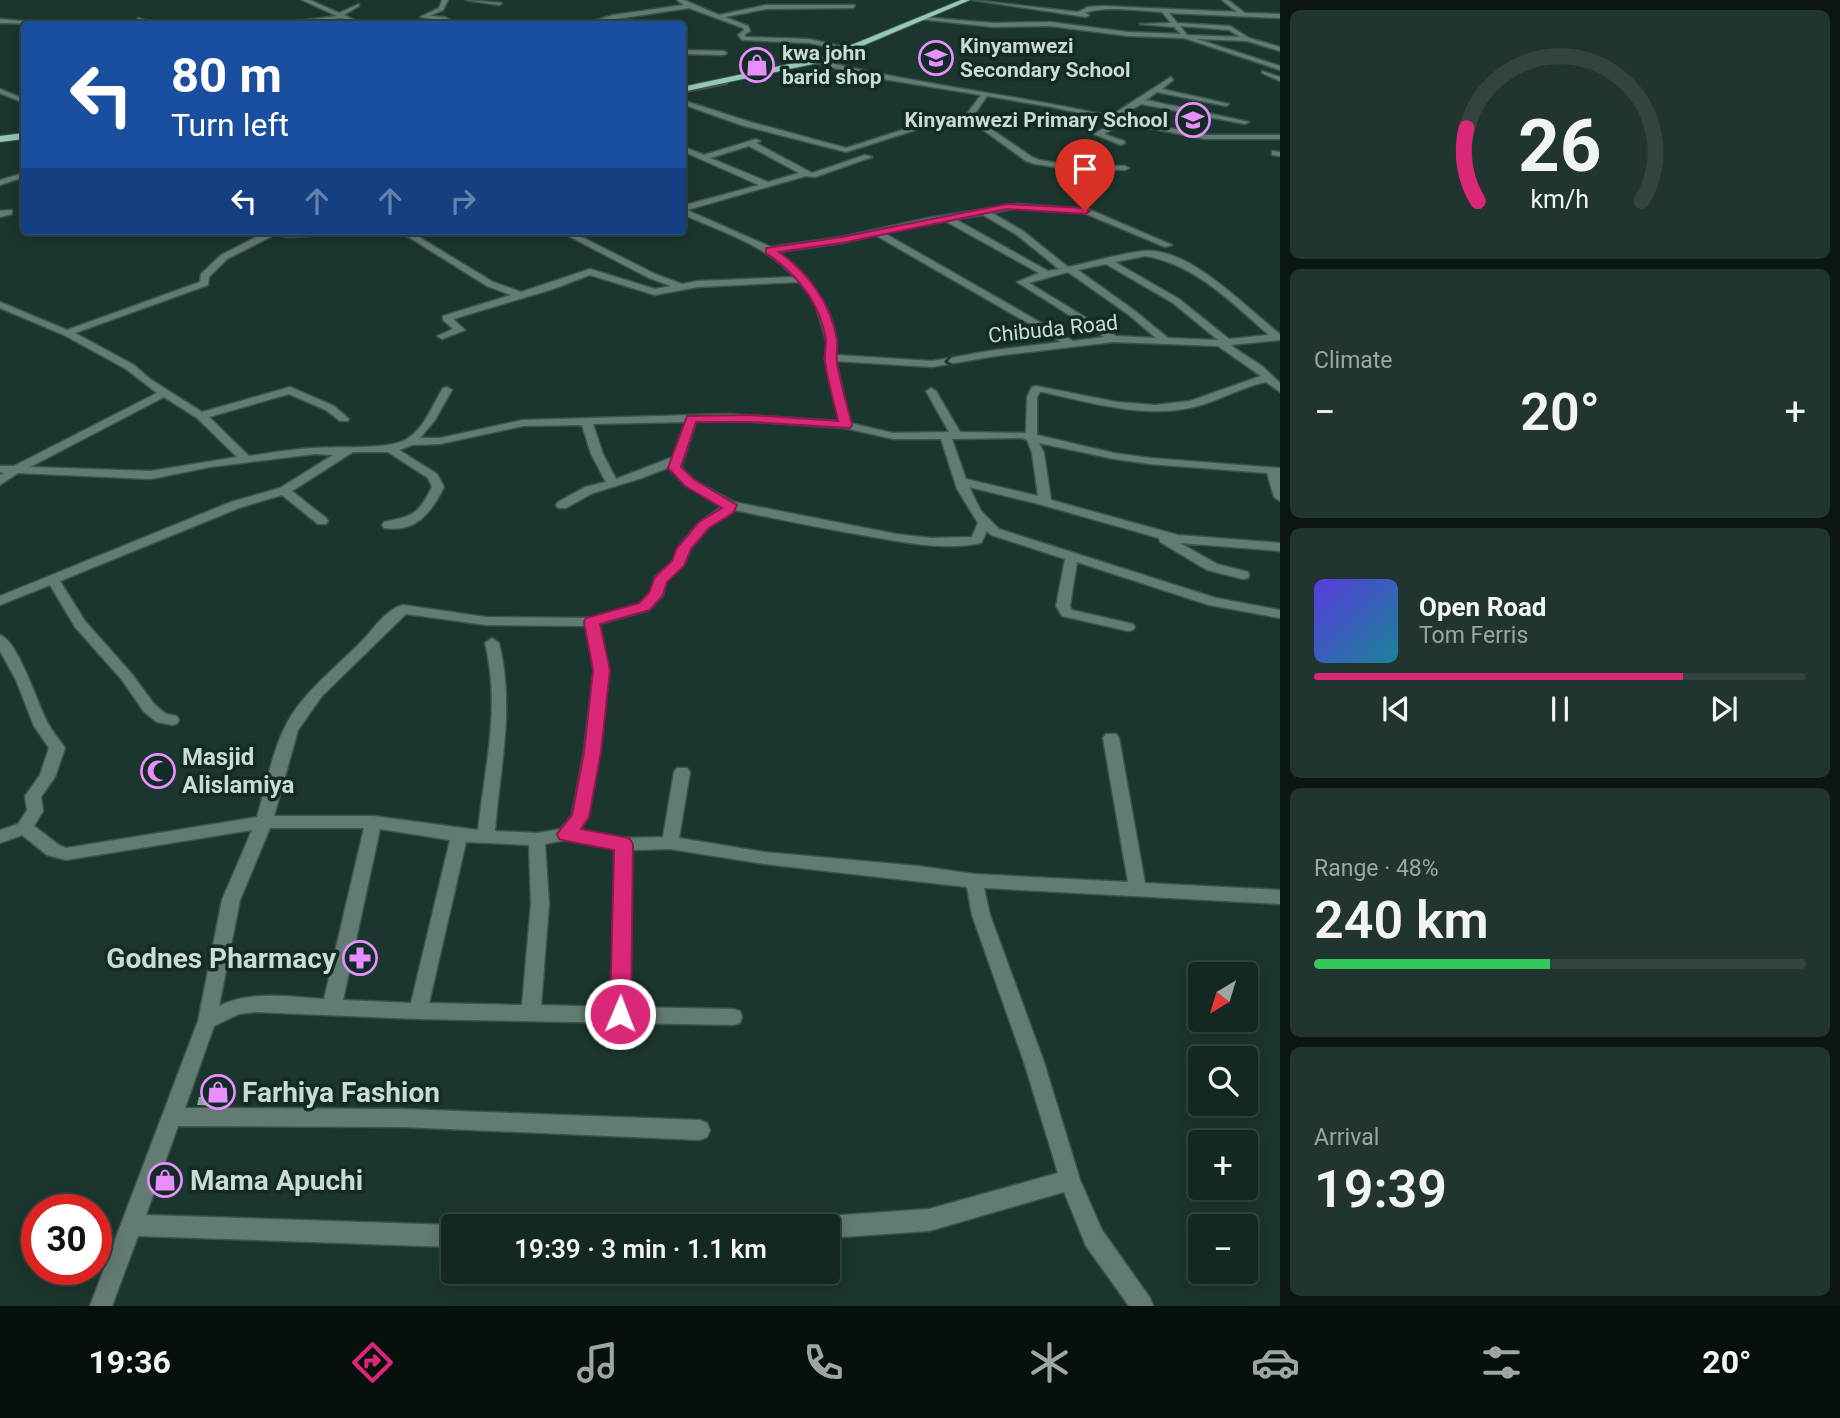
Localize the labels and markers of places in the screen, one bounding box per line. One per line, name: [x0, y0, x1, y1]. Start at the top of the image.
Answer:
place label: Kinyamwezi Secondary School: [960, 34, 1130, 82]
school or university icon: Kinyamwezi Secondary School: [917, 39, 955, 77]
place label: kwa john barid shop: [782, 41, 882, 89]
shop icon: kwa john barid shop: [738, 46, 776, 84]
school or university icon: Kinyamwezi Primary School: [1174, 101, 1212, 139]
place label: Kinyamwezi Primary School: [904, 108, 1168, 132]
pin: [1055, 139, 1115, 211]
place label: Masjid Alislamiya: [182, 743, 294, 799]
mosque icon: Masjid Alislamiya: [139, 752, 177, 790]
pharmacy icon: Godnes Pharmacy: [341, 939, 379, 977]
place label: Godnes Pharmacy: [106, 942, 337, 975]
shop icon: Farhiya Fashion: [199, 1073, 237, 1111]
place label: Farhiya Fashion: [242, 1076, 440, 1109]
shop icon: Mama Apuchi: [146, 1161, 184, 1199]
place label: Mama Apuchi: [190, 1164, 363, 1197]

